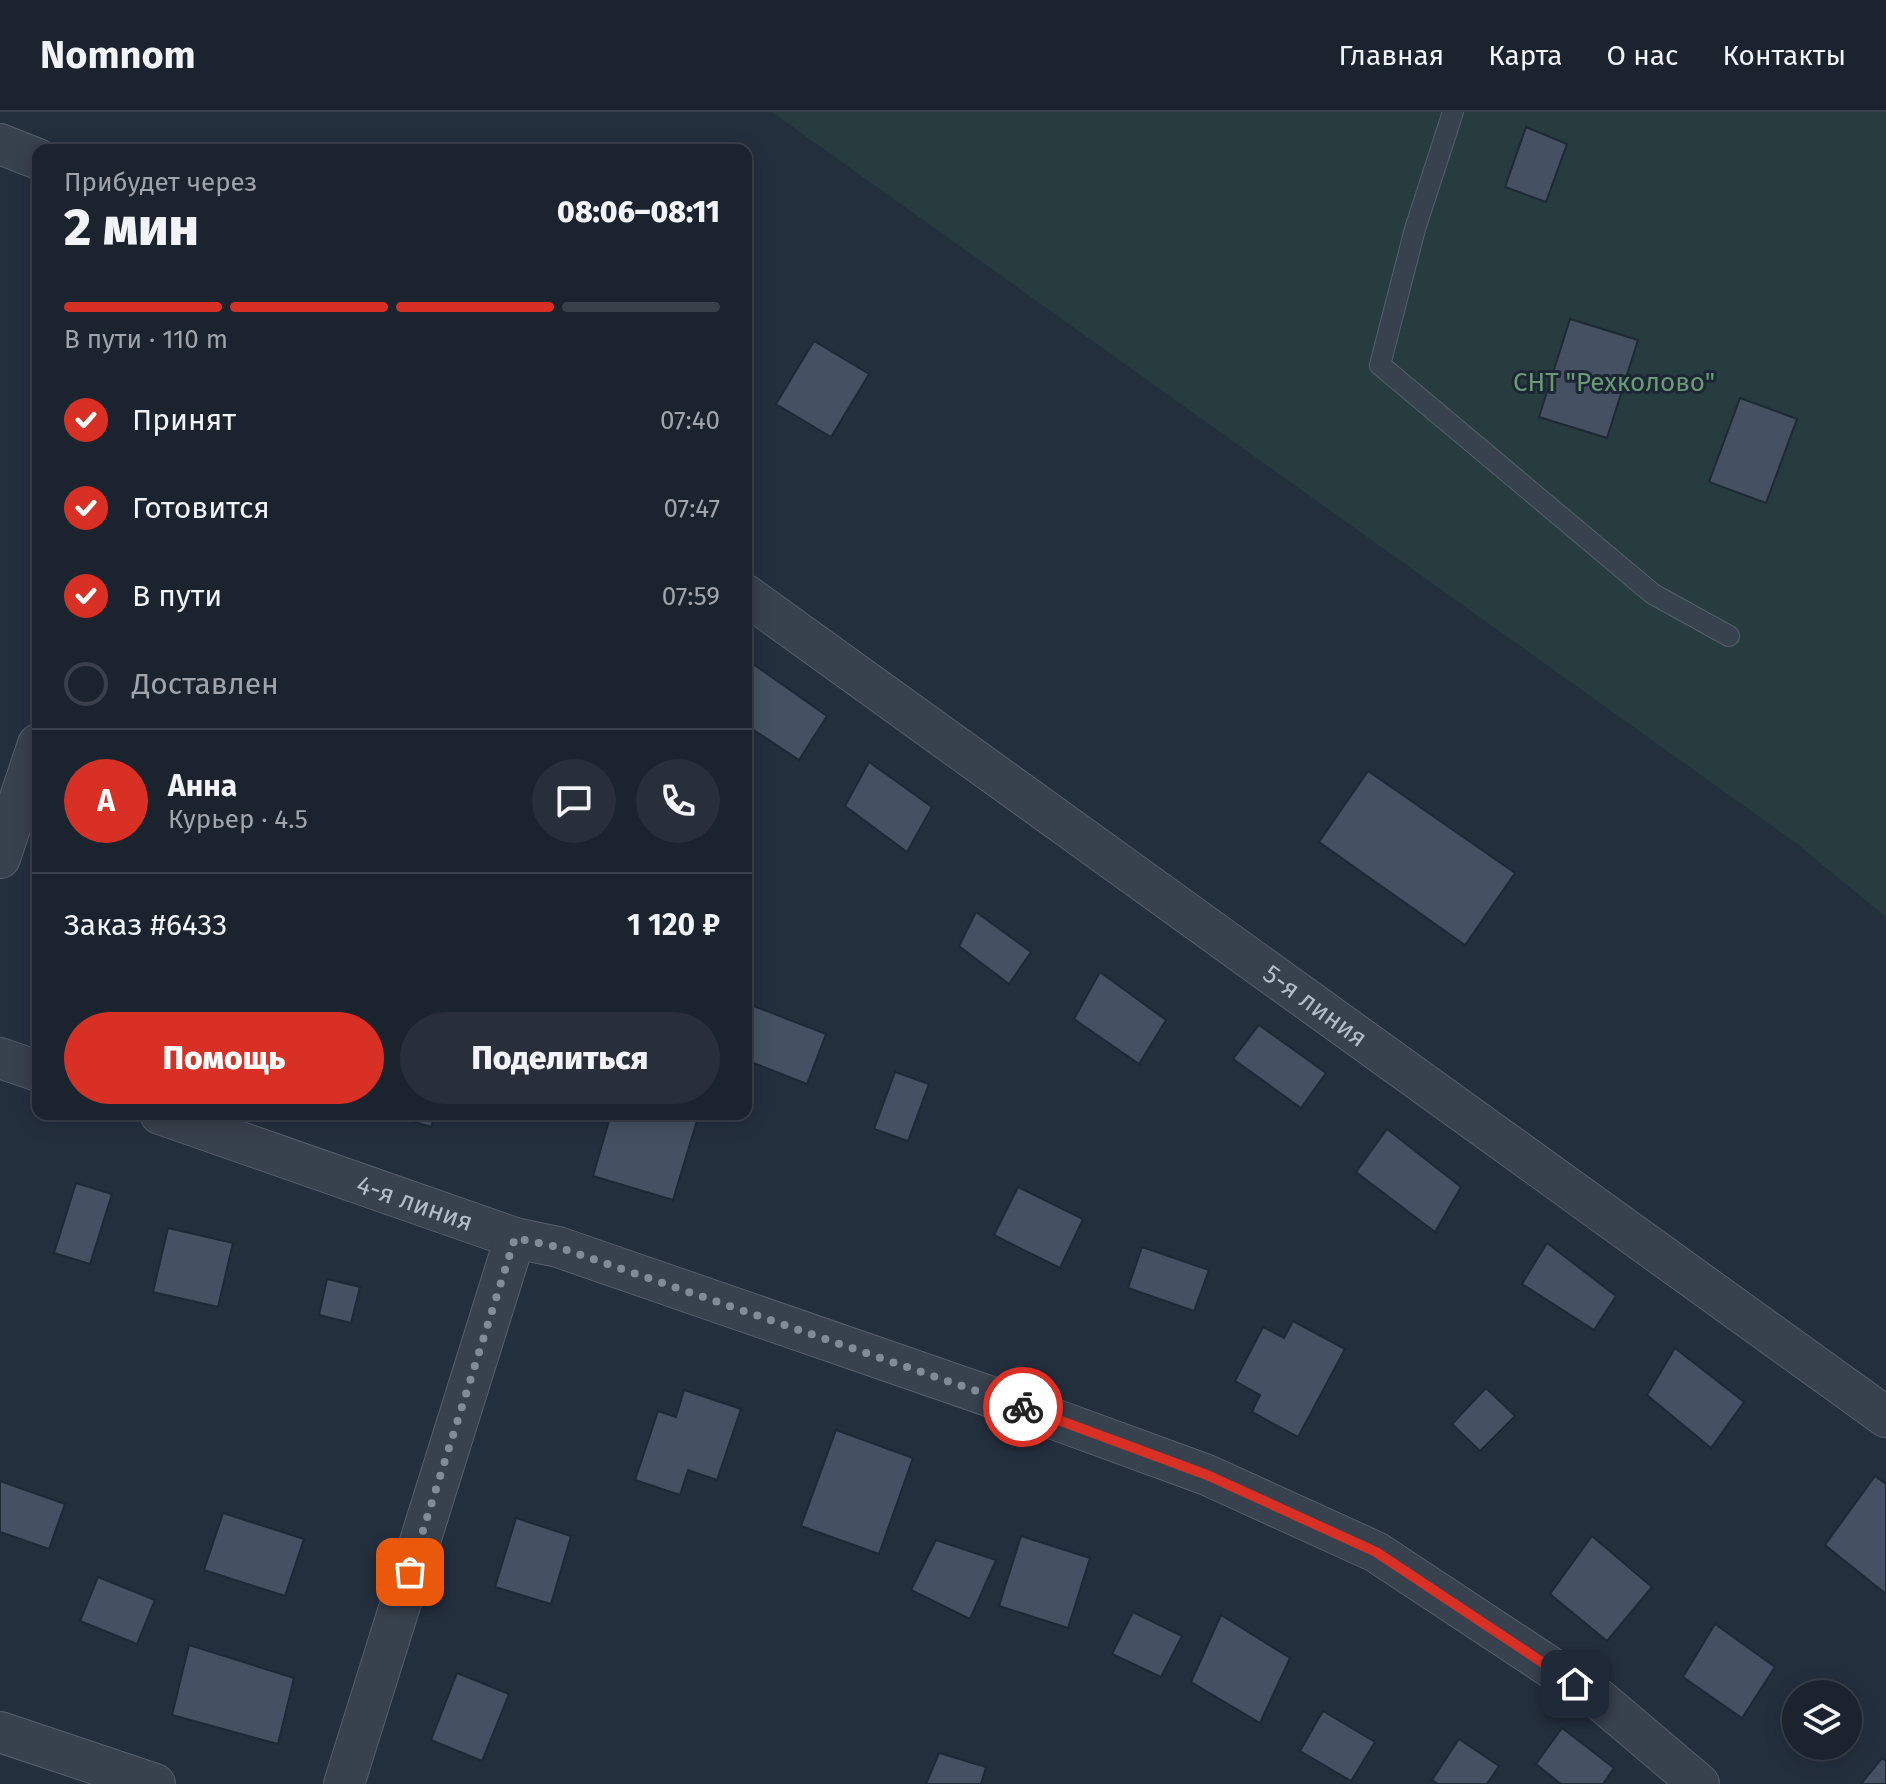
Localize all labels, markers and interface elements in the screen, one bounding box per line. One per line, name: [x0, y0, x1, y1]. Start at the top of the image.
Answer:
text: Nomnom: [40, 32, 196, 78]
text: Главная: [1338, 39, 1444, 72]
text: Карта: [1488, 39, 1562, 72]
text: О нас: [1606, 39, 1678, 72]
text: Контакты: [1722, 39, 1846, 72]
text: Прибудет через: [64, 167, 257, 198]
text: 08:06–08:11: [557, 194, 720, 230]
text: 2 мин: [64, 196, 199, 259]
text: В пути · 110 m: [64, 324, 228, 355]
park label: СНТ "Рехколово": [1513, 367, 1715, 398]
icon: check: [64, 398, 108, 442]
text: Принят: [132, 402, 236, 438]
text: 07:40: [660, 405, 720, 436]
icon: check: [64, 486, 108, 530]
text: Готовится: [132, 490, 270, 526]
text: 07:47: [664, 493, 720, 524]
icon: check: [64, 574, 108, 618]
text: В пути: [132, 578, 222, 614]
text: 07:59: [662, 581, 720, 612]
text: Доставлен: [132, 666, 279, 702]
button: chat: [532, 759, 616, 843]
button: phone: [636, 759, 720, 843]
text: Анна: [168, 768, 237, 804]
text: А: [97, 783, 115, 819]
text: Курьер · 4.5: [168, 804, 308, 835]
text: Заказ #6433: [64, 907, 227, 943]
text: 1 120 ₽: [627, 907, 720, 943]
street label: 5-я линия: [1258, 958, 1373, 1053]
button: Помощь: [64, 1012, 384, 1104]
button: Поделиться: [400, 1012, 720, 1104]
street label: 4-я линия: [353, 1168, 477, 1238]
courier: [983, 1367, 1063, 1447]
icon: bike: [1001, 1385, 1045, 1429]
pin: [376, 1538, 444, 1606]
icon: bag: [388, 1550, 432, 1594]
pin: [1541, 1650, 1609, 1718]
icon: home: [1553, 1662, 1597, 1706]
map controls: [1782, 1680, 1862, 1760]
button: layers: [1782, 1680, 1862, 1760]

